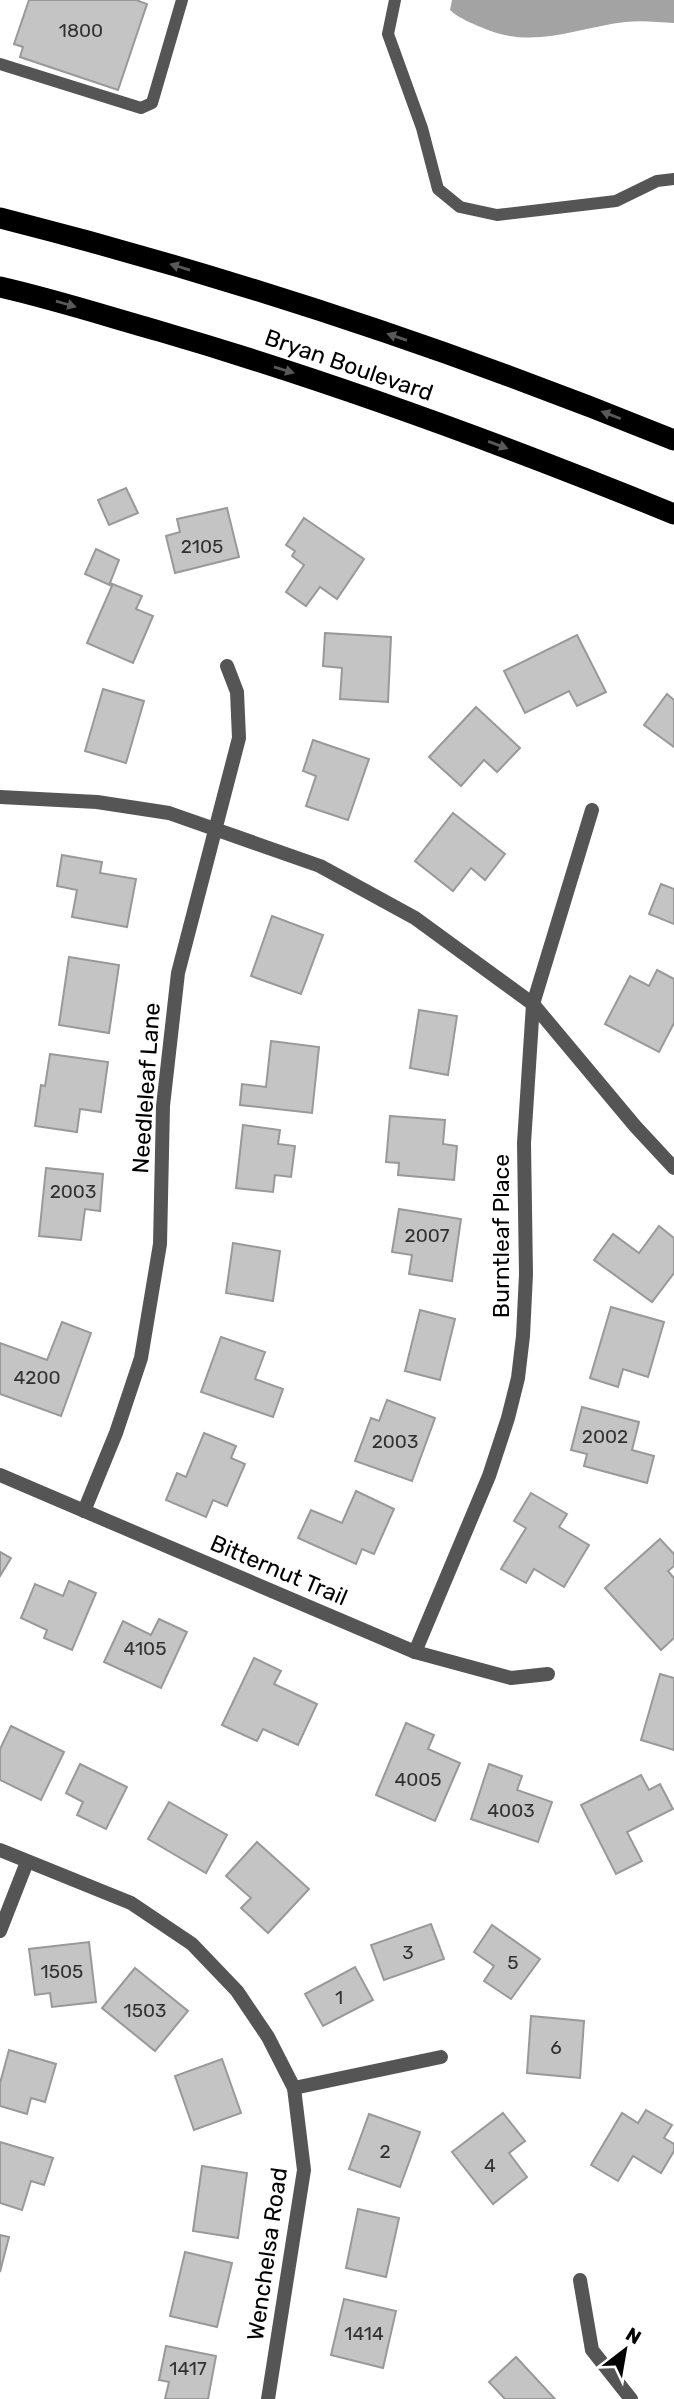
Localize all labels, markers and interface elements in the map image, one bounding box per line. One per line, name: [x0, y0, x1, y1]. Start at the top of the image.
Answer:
house number: 1800: [59, 19, 103, 42]
one-way arrow: [170, 262, 191, 272]
one-way arrow: [55, 299, 77, 310]
street label: Bryan Boulevard: [261, 323, 437, 407]
one-way arrow: [387, 331, 408, 341]
one-way arrow: [274, 365, 295, 375]
one-way arrow: [600, 409, 621, 420]
one-way arrow: [488, 440, 509, 451]
house number: 2105: [181, 535, 223, 558]
street label: Needleleaf Lane: [126, 1002, 166, 1174]
street label: Burntleaf Place: [487, 1154, 515, 1318]
house number: 2003: [50, 1180, 96, 1203]
house number: 2007: [404, 1224, 450, 1247]
house number: 4200: [13, 1366, 61, 1389]
house number: 2002: [582, 1425, 628, 1448]
house number: 2003: [372, 1430, 418, 1453]
street label: Bitternut Trail: [206, 1529, 352, 1611]
house number: 4105: [124, 1637, 166, 1660]
house number: 4005: [394, 1768, 442, 1791]
house number: 4003: [487, 1799, 535, 1822]
house number: 3: [402, 1941, 414, 1964]
house number: 5: [507, 1951, 519, 1974]
house number: 1505: [41, 1960, 83, 1983]
house number: 1: [335, 1986, 343, 2009]
house number: 1503: [124, 1999, 166, 2022]
house number: 6: [550, 2036, 562, 2059]
house number: 2: [379, 2140, 391, 2163]
house number: 4: [484, 2154, 496, 2177]
street label: Wenchelsa Road: [241, 2166, 293, 2342]
north arrow: [590, 2315, 660, 2385]
house number: 1414: [344, 2322, 384, 2345]
text: N: [622, 2322, 645, 2349]
house number: 1417: [169, 2357, 207, 2380]

